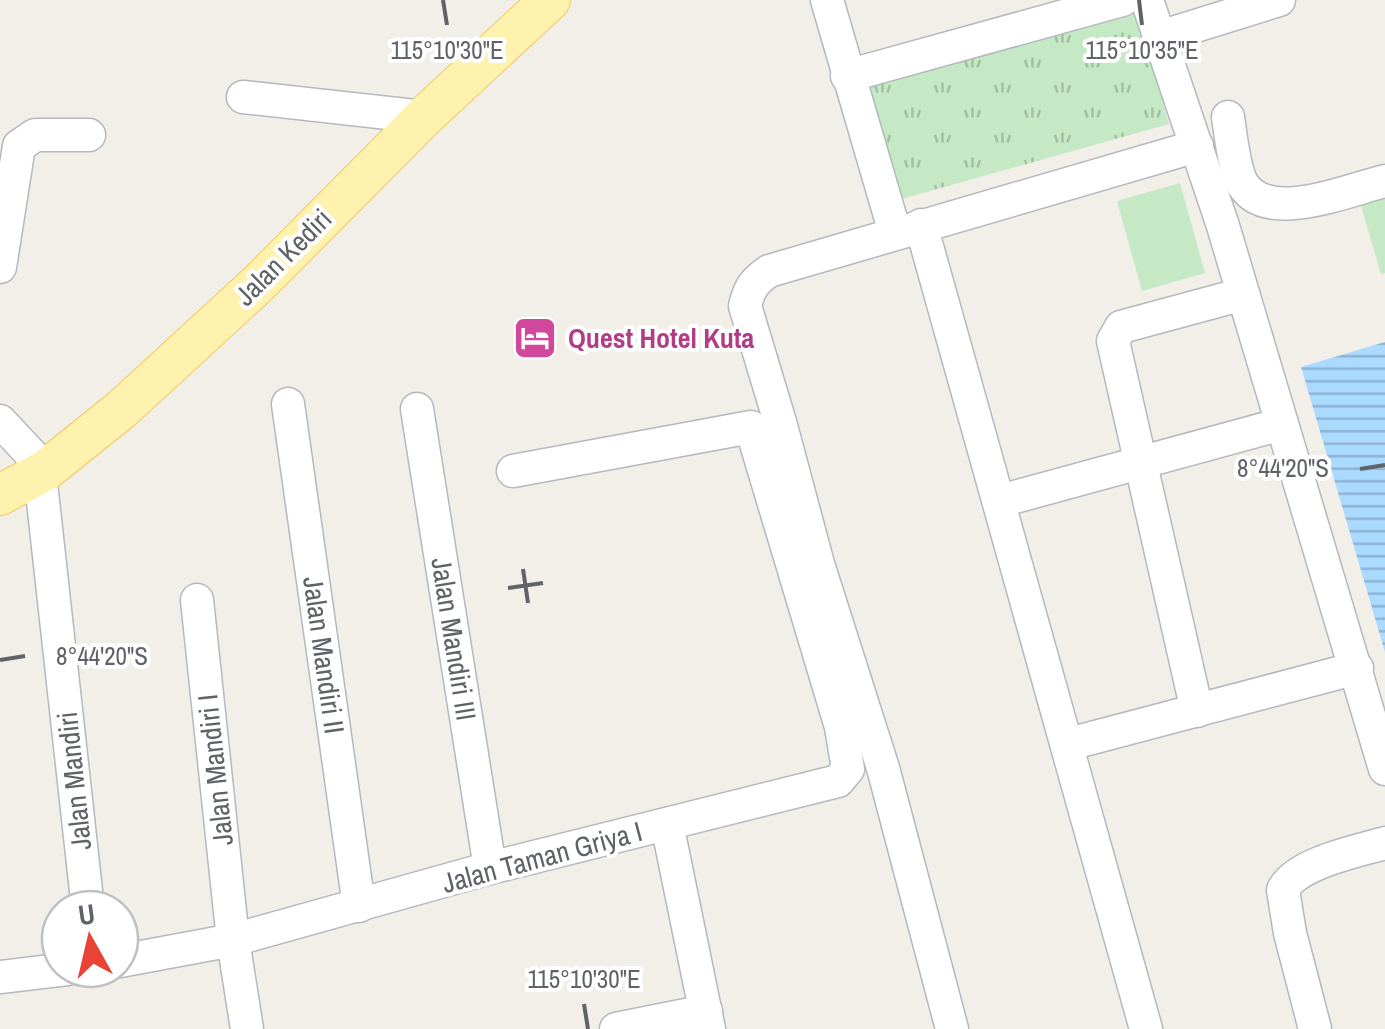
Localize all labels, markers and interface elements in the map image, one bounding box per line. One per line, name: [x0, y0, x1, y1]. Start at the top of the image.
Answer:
text: 115°10'30"E: [390, 33, 504, 67]
text: 115°10'35"E: [1085, 33, 1199, 67]
street label: Jalan Kediri: [226, 200, 340, 314]
hotel icon: Quest Hotel Kuta: [512, 315, 558, 361]
place label: Quest Hotel Kuta: [568, 319, 754, 357]
text: 8°44'20"S: [1237, 451, 1329, 485]
street label: Jalan Mandiri III: [422, 555, 486, 723]
street label: Jalan Mandiri II: [294, 574, 354, 736]
text: 8°44'20"S: [56, 639, 148, 673]
street label: Jalan Mandiri I: [188, 692, 242, 848]
street label: Jalan Mandiri: [48, 710, 100, 852]
street label: Jalan Taman Griya I: [438, 812, 646, 902]
north arrow: [40, 889, 140, 989]
text: U: [76, 894, 97, 934]
text: 115°10'30"E: [527, 962, 641, 996]

